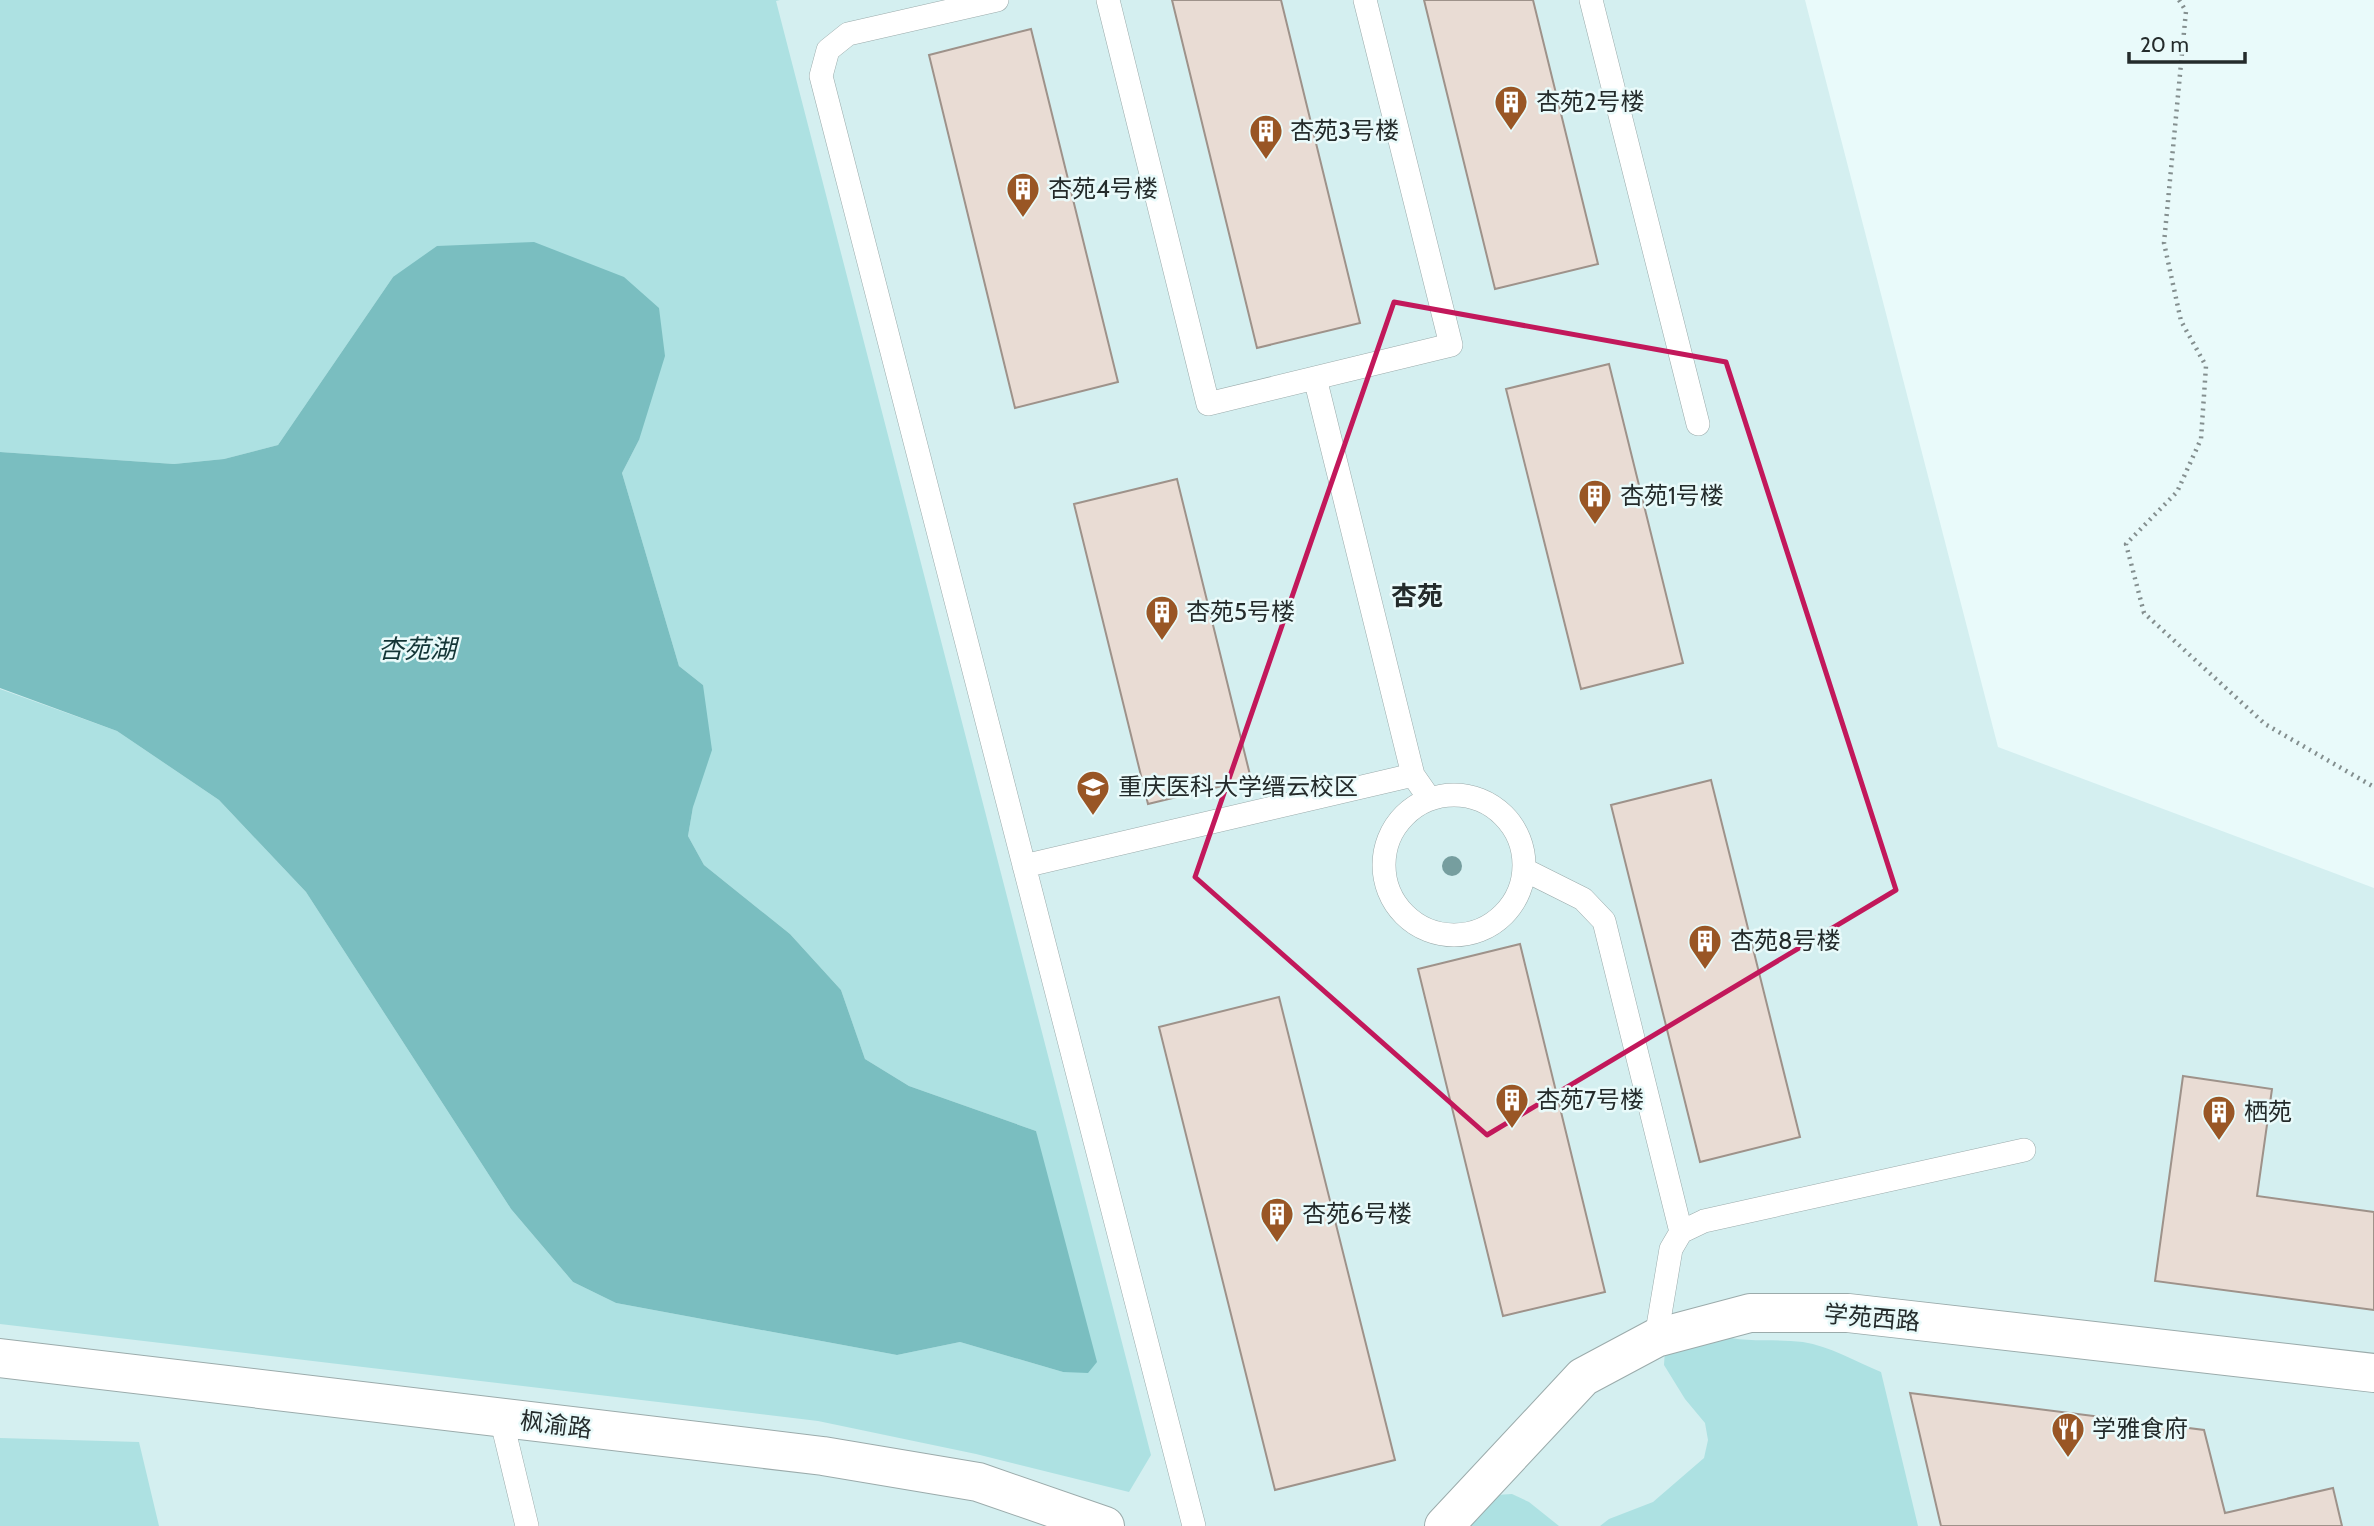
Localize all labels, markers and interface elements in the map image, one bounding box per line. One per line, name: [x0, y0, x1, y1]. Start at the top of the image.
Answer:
scale bar: [2129, 21, 2244, 65]
text: 20 m: [2140, 32, 2189, 57]
building icon: 杏苑2号楼: [1492, 83, 1530, 132]
place label: 杏苑2号楼: [1536, 87, 1645, 116]
building icon: 杏苑3号楼: [1247, 112, 1285, 161]
place label: 杏苑3号楼: [1290, 116, 1399, 145]
building icon: 杏苑4号楼: [1004, 170, 1042, 219]
place label: 杏苑4号楼: [1048, 174, 1158, 203]
building icon: 杏苑1号楼: [1576, 477, 1614, 526]
place label: 杏苑1号楼: [1620, 481, 1724, 510]
district label: 杏苑: [1391, 580, 1443, 612]
building icon: 杏苑5号楼: [1143, 593, 1181, 642]
place label: 杏苑5号楼: [1186, 597, 1295, 626]
water label: 杏苑湖: [378, 633, 460, 665]
school or university icon: 重庆医科大学缙云校区: [1074, 768, 1112, 817]
place label: 重庆医科大学缙云校区: [1118, 772, 1358, 801]
building icon: 杏苑8号楼: [1686, 922, 1724, 971]
place label: 杏苑8号楼: [1730, 926, 1841, 955]
building icon: 杏苑7号楼: [1493, 1081, 1531, 1130]
place label: 杏苑7号楼: [1536, 1085, 1644, 1114]
building icon: 栖苑: [2200, 1093, 2238, 1142]
place label: 栖苑: [2244, 1097, 2292, 1126]
building icon: 杏苑6号楼: [1258, 1195, 1296, 1244]
place label: 杏苑6号楼: [1302, 1199, 1412, 1228]
street label: 学苑西路: [1823, 1299, 1921, 1336]
street label: 枫渝路: [519, 1406, 594, 1443]
restaurant icon: 学雅食府: [2049, 1410, 2087, 1459]
place label: 学雅食府: [2092, 1414, 2188, 1443]

